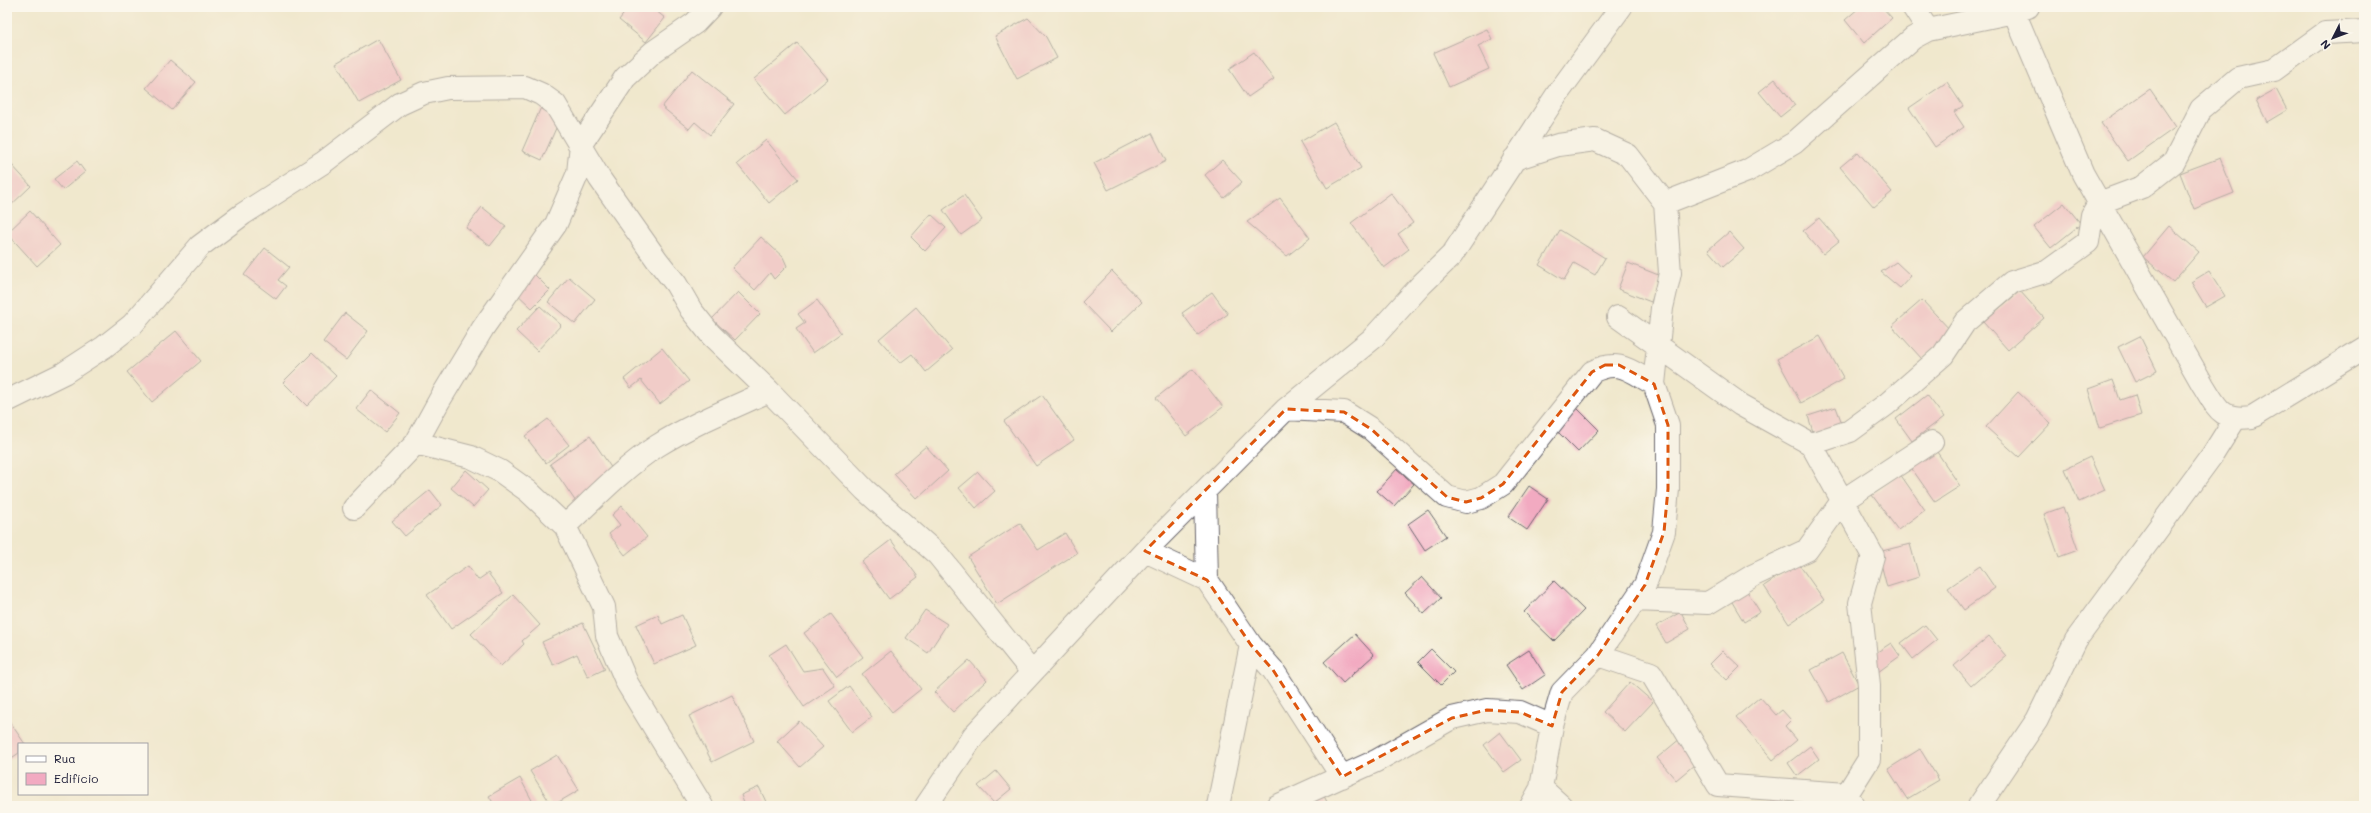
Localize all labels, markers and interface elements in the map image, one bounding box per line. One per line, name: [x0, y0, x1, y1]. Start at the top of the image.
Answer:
north arrow: [2313, 18, 2353, 58]
text: N: [2317, 37, 2334, 53]
legend: [18, 743, 148, 795]
text: Rua: [54, 750, 76, 766]
text: Edifício: [54, 770, 98, 786]

